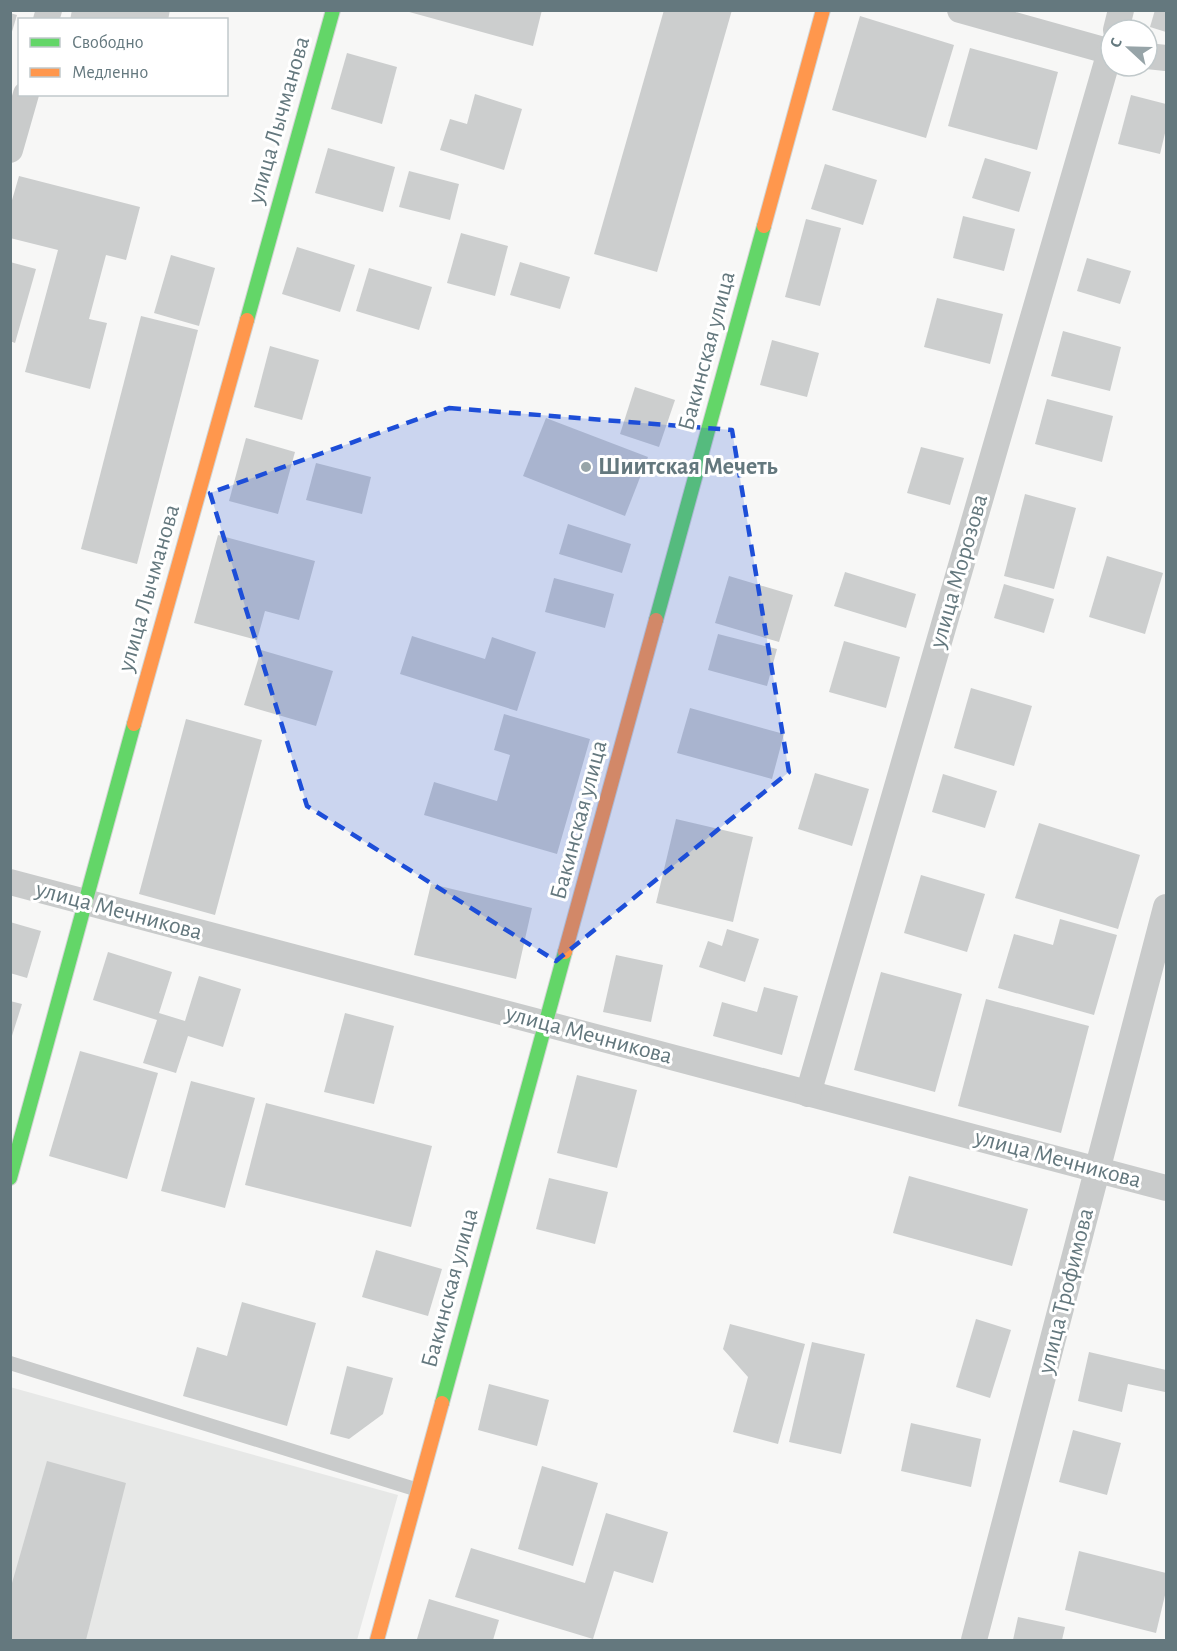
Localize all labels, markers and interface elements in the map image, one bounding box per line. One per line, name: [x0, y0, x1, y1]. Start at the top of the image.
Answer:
legend: [18, 18, 228, 96]
north arrow: [1099, 18, 1159, 78]
text: Свободно: [72, 33, 144, 52]
street label: улица Лычманова: [243, 34, 314, 207]
text: С: [1107, 36, 1125, 50]
text: Медленно: [72, 64, 148, 82]
street label: Бакинская улица: [674, 269, 740, 433]
place label: Шиитская Мечеть: [598, 455, 778, 479]
marker: Шиитская Мечеть: [579, 460, 593, 474]
street label: улица Морозова: [925, 491, 992, 652]
street label: улица Лычманова: [113, 502, 184, 675]
street label: Бакинская улица: [546, 738, 612, 902]
street label: улица Мечникова: [32, 877, 205, 945]
street label: улица Мечникова: [502, 1001, 675, 1069]
street label: улица Мечникова: [971, 1125, 1144, 1193]
street label: Бакинская улица: [417, 1206, 483, 1370]
street label: улица Трофимова: [1034, 1206, 1098, 1377]

